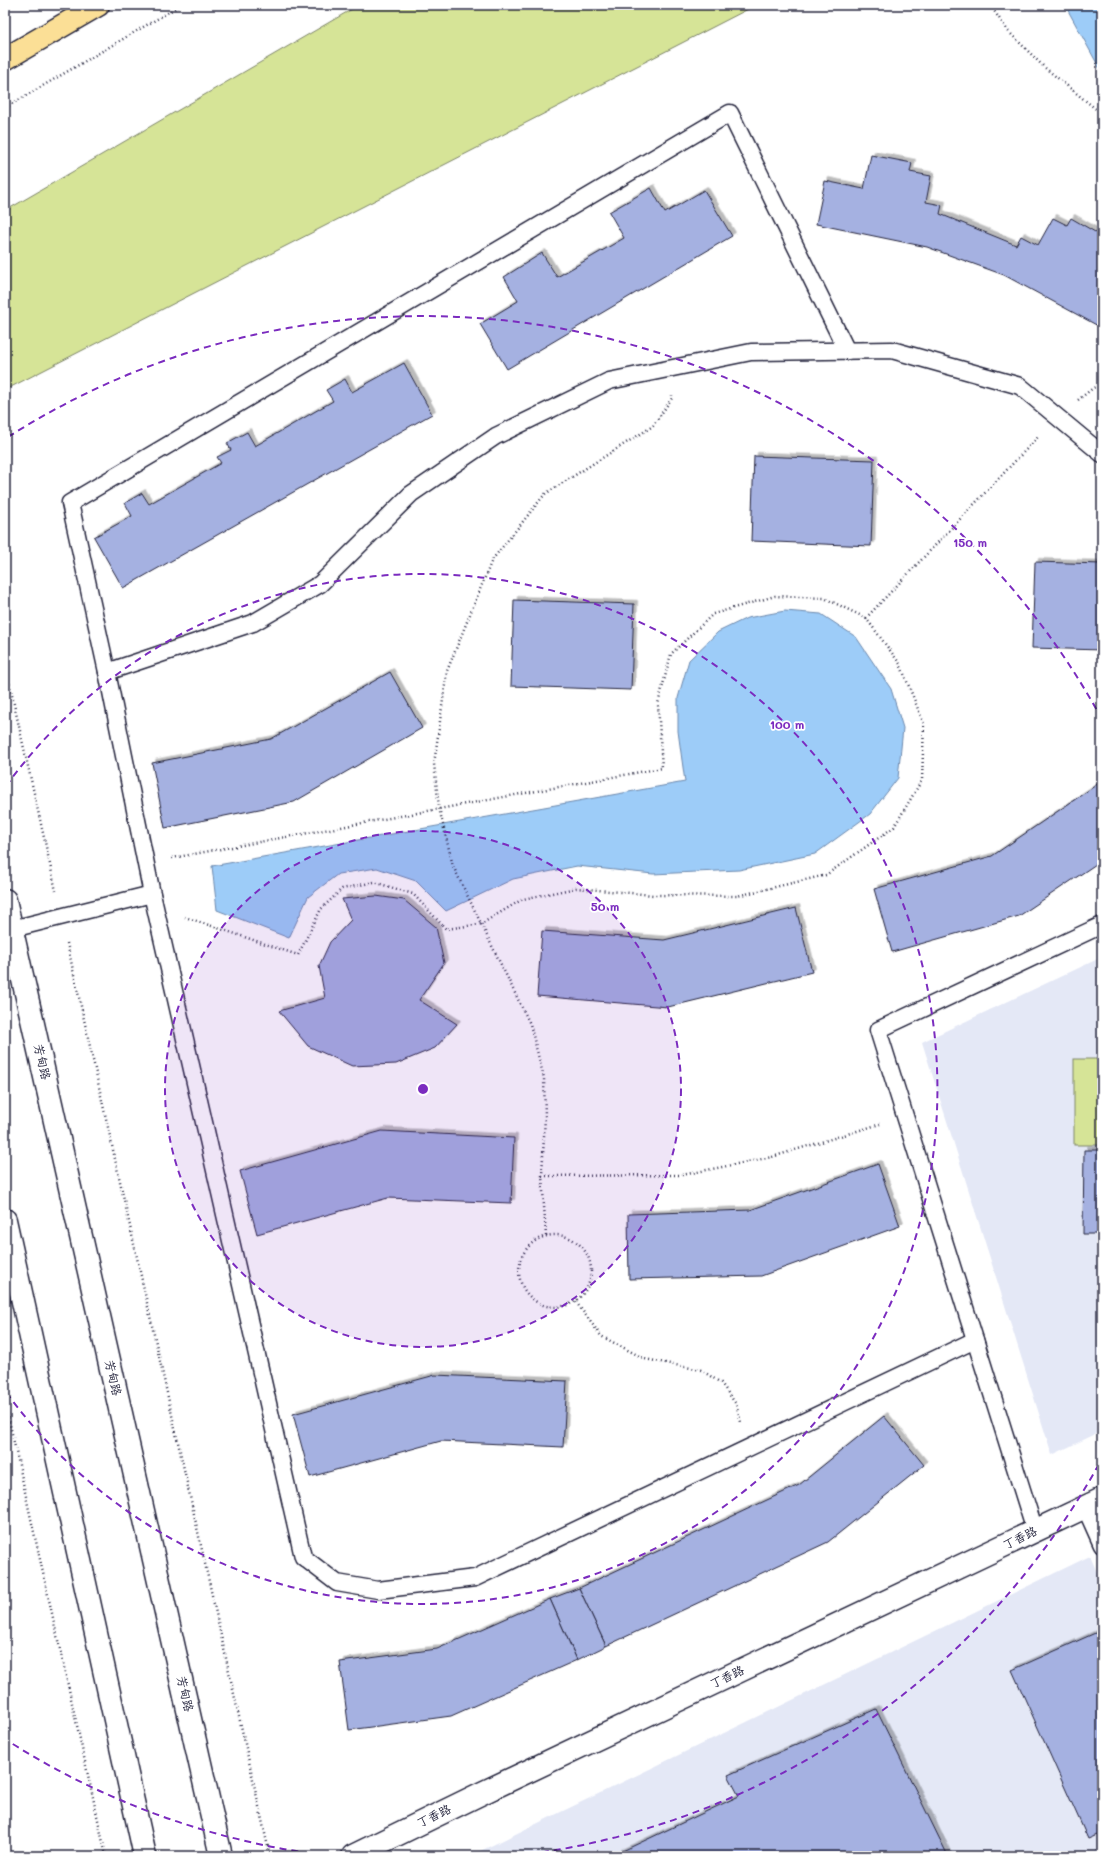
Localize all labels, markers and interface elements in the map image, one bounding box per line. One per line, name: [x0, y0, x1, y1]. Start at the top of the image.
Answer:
text: 150 m: [953, 534, 987, 550]
text: 100 m: [770, 716, 804, 732]
text: 50 m: [591, 898, 619, 914]
street label: 芳甸路: [31, 1042, 55, 1081]
centre of rings: [416, 1082, 430, 1096]
street label: 芳甸路: [102, 1358, 126, 1397]
street label: 丁香路: [1000, 1522, 1039, 1552]
street label: 丁香路: [707, 1661, 746, 1691]
street label: 芳甸路: [174, 1674, 198, 1713]
street label: 丁香路: [414, 1800, 453, 1830]

